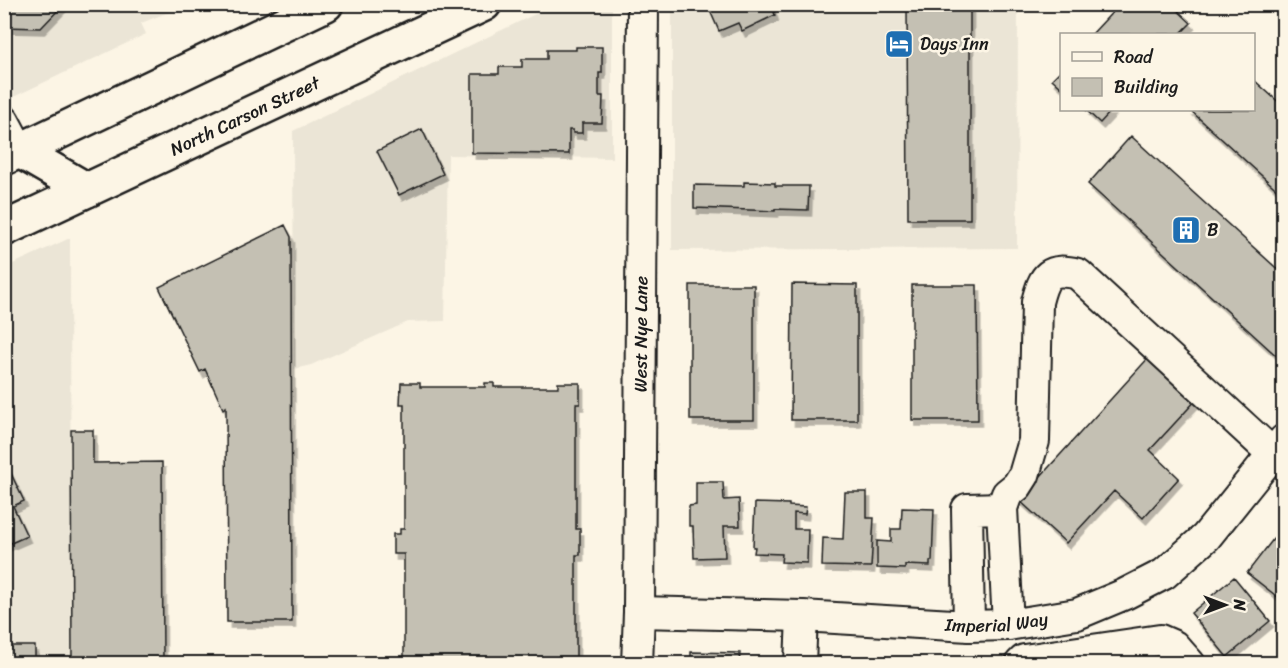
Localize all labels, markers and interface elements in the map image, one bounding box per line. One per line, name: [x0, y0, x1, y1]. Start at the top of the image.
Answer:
hotel icon: Days Inn: [883, 28, 915, 60]
place label: Days Inn: [920, 28, 989, 60]
legend: [1060, 33, 1255, 111]
text: Road: [1114, 41, 1154, 73]
street label: North Carson Street: [164, 67, 326, 165]
text: Building: [1114, 71, 1178, 103]
building icon: B: [1170, 214, 1202, 246]
place label: B: [1207, 214, 1218, 246]
street label: West Nye Lane: [624, 276, 657, 392]
north arrow: [1195, 575, 1255, 635]
text: N: [1225, 598, 1254, 611]
street label: Imperial Way: [943, 603, 1051, 642]

